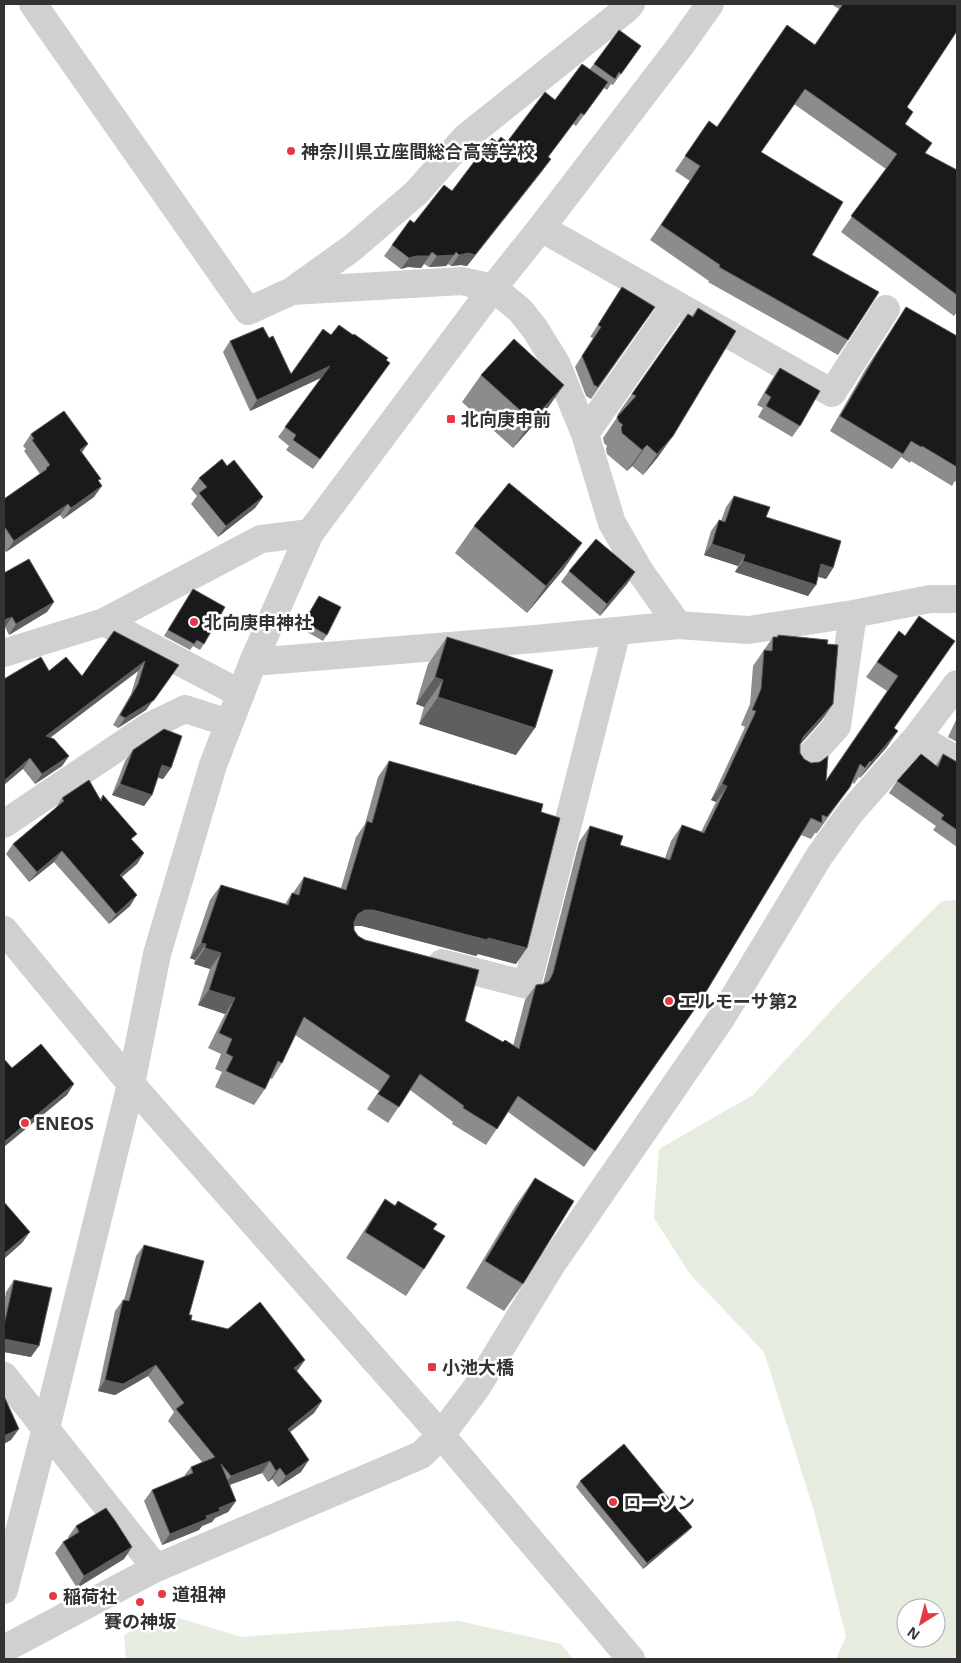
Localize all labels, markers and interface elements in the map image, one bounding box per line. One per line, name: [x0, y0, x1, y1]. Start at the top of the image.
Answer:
place label: 神奈川県立座間総合高等学校: [301, 139, 535, 163]
marker: 神奈川県立座間総合高等学校: [285, 145, 297, 157]
place label: 北向庚申前: [461, 407, 551, 431]
marker: 北向庚申前: [445, 413, 457, 425]
place label: 北向庚申神社: [204, 610, 312, 634]
marker: 北向庚申神社: [188, 616, 200, 628]
place label: エルモーサ第2: [679, 989, 797, 1013]
marker: エルモーサ第2: [663, 995, 675, 1007]
place label: ENEOS: [35, 1111, 94, 1135]
marker: ENEOS: [19, 1117, 31, 1129]
place label: 小池大橋: [442, 1355, 514, 1379]
marker: 小池大橋: [426, 1361, 438, 1373]
place label: ローソン: [623, 1490, 695, 1514]
marker: ローソン: [607, 1496, 619, 1508]
place label: 道祖神: [172, 1582, 226, 1606]
place label: 稲荷社: [63, 1584, 117, 1608]
marker: 道祖神: [156, 1588, 168, 1600]
marker: 稲荷社: [47, 1590, 59, 1602]
marker: 賽の神坂: [134, 1596, 146, 1608]
north arrow: [896, 1598, 946, 1648]
place label: 賽の神坂: [104, 1609, 177, 1633]
text: N: [903, 1623, 923, 1645]

